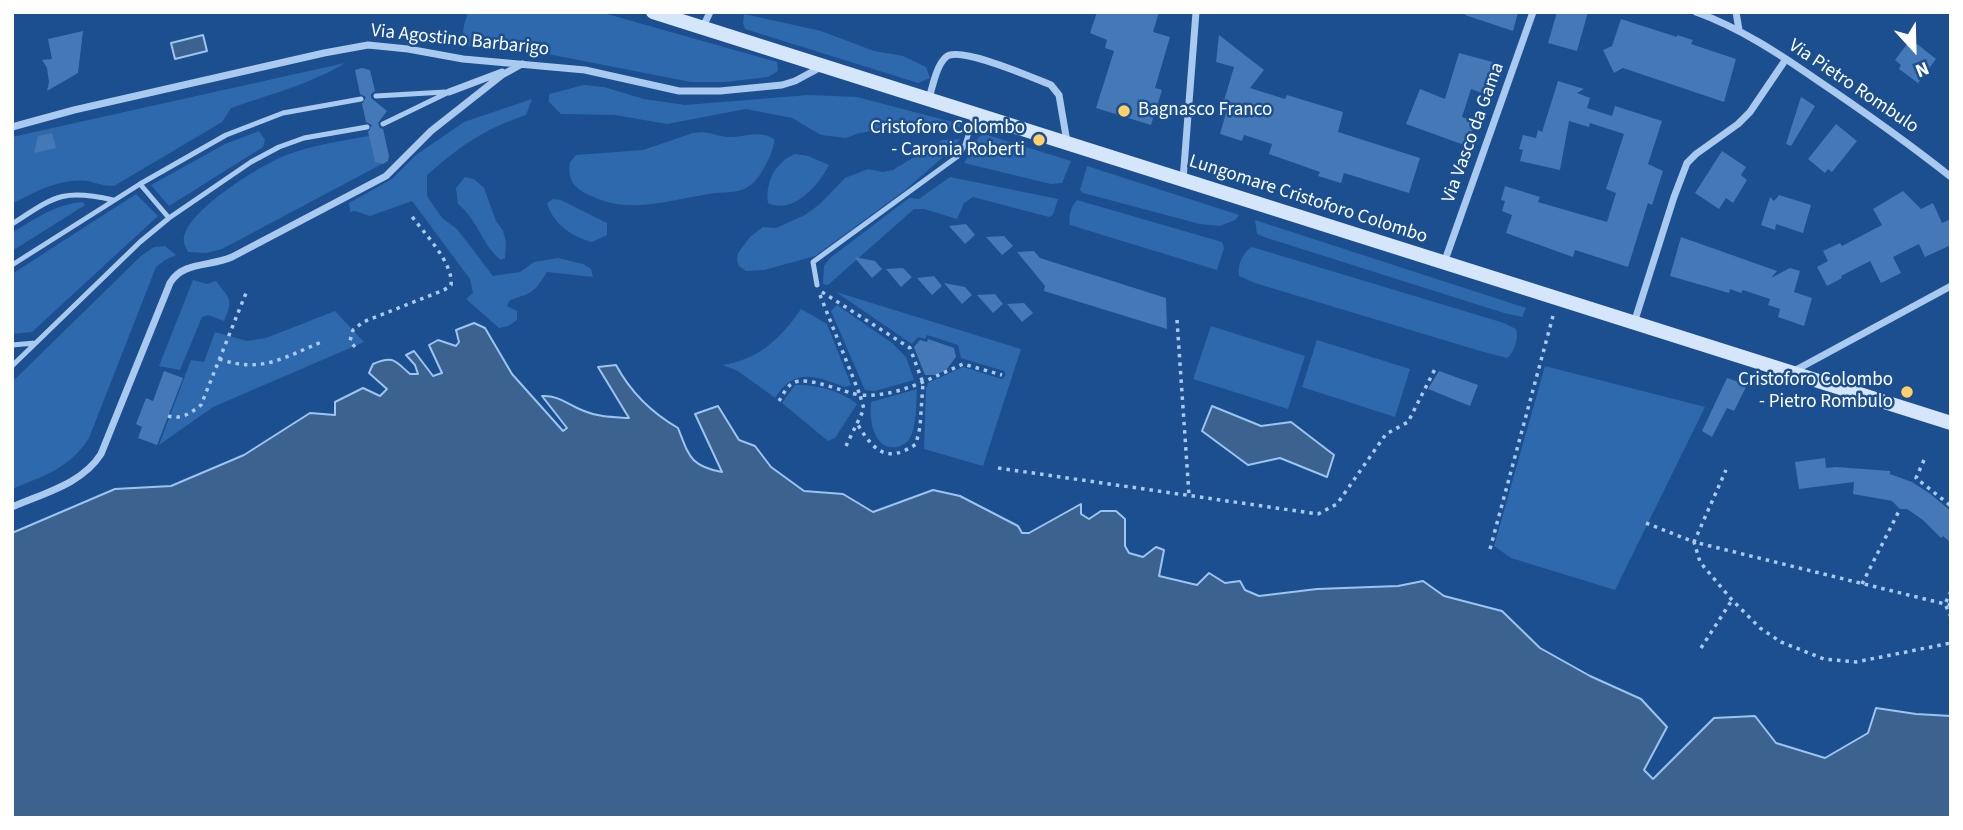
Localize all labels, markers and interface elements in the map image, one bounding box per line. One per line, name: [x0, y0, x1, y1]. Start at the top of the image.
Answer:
north arrow: [1879, 14, 1949, 84]
street label: Via Agostino Barbarigo: [370, 20, 550, 62]
street label: Via Pietro Rombulo: [1784, 35, 1922, 139]
text: N: [1911, 54, 1933, 84]
street label: Via Vasco da Gama: [1438, 60, 1510, 206]
place label: Bagnasco Franco: [1138, 100, 1272, 122]
marker: Bagnasco Franco: [1116, 103, 1132, 119]
place label: Cristoforo Colombo - Caronia Roberti: [870, 118, 1025, 162]
marker: Cristoforo Colombo - Caronia Roberti: [1031, 132, 1047, 148]
street label: Lungomare Cristoforo Colombo: [1186, 151, 1430, 249]
place label: Cristoforo Colombo - Pietro Rombulo: [1738, 370, 1893, 414]
marker: Cristoforo Colombo - Pietro Rombulo: [1899, 384, 1915, 400]

